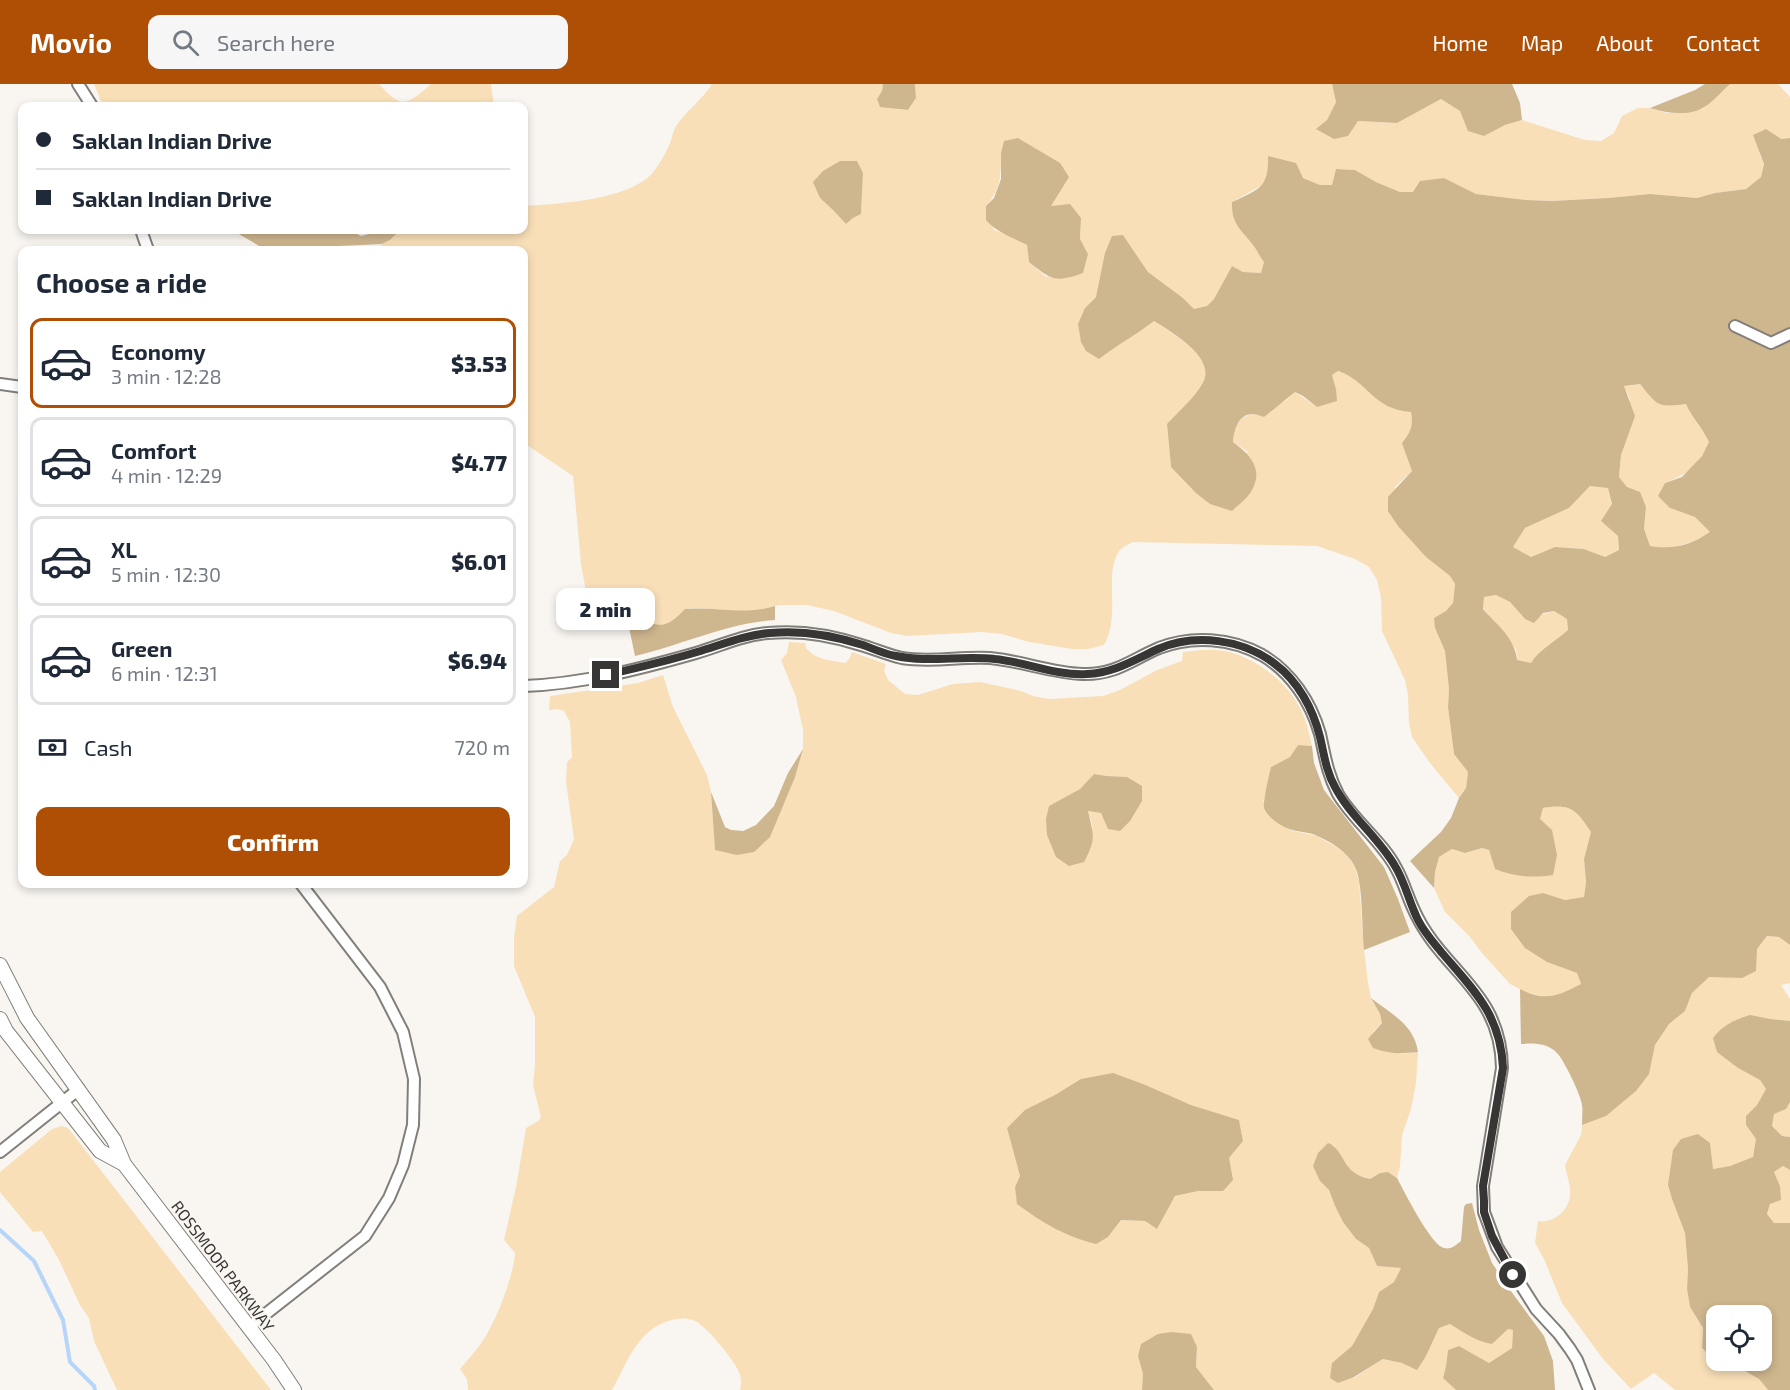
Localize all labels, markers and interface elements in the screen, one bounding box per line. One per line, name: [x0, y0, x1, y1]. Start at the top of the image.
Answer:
search box: [148, 15, 568, 69]
text: Movio: [30, 25, 112, 59]
icon: search: [169, 26, 202, 59]
text: Search here: [217, 29, 335, 55]
text: Home: [1432, 30, 1488, 55]
text: Map: [1521, 30, 1563, 55]
text: About: [1596, 30, 1653, 55]
text: Contact: [1686, 30, 1760, 55]
text: Saklan Indian Drive: [72, 127, 272, 153]
text: Saklan Indian Drive: [72, 185, 272, 211]
text: Choose a ride: [36, 266, 207, 298]
icon: car: [39, 336, 93, 390]
text: Economy: [111, 338, 206, 364]
text: $3.53: [451, 350, 507, 376]
text: 3 min · 12:28: [111, 364, 222, 388]
icon: car: [39, 435, 93, 489]
text: Comfort: [111, 437, 196, 463]
text: $4.77: [451, 449, 507, 475]
text: 4 min · 12:29: [111, 463, 222, 487]
icon: car: [39, 534, 93, 588]
text: XL: [111, 536, 137, 562]
text: $6.01: [451, 548, 507, 574]
text: 5 min · 12:30: [111, 562, 221, 586]
callout: 2 min: [556, 588, 656, 630]
text: 2 min: [580, 597, 631, 621]
icon: car: [39, 633, 93, 687]
text: Green: [111, 635, 173, 661]
text: $6.94: [448, 647, 507, 673]
text: 6 min · 12:31: [111, 661, 218, 685]
route end: [592, 661, 619, 688]
icon: cash: [36, 731, 69, 764]
text: Cash: [84, 734, 133, 760]
text: 720 m: [454, 735, 510, 759]
button: Confirm: [36, 807, 510, 876]
street label: ROSSMOOR PARKWAY: [168, 1197, 279, 1335]
route start: [1499, 1261, 1526, 1288]
map controls: [1706, 1305, 1772, 1371]
button: locate: [1706, 1305, 1772, 1371]

